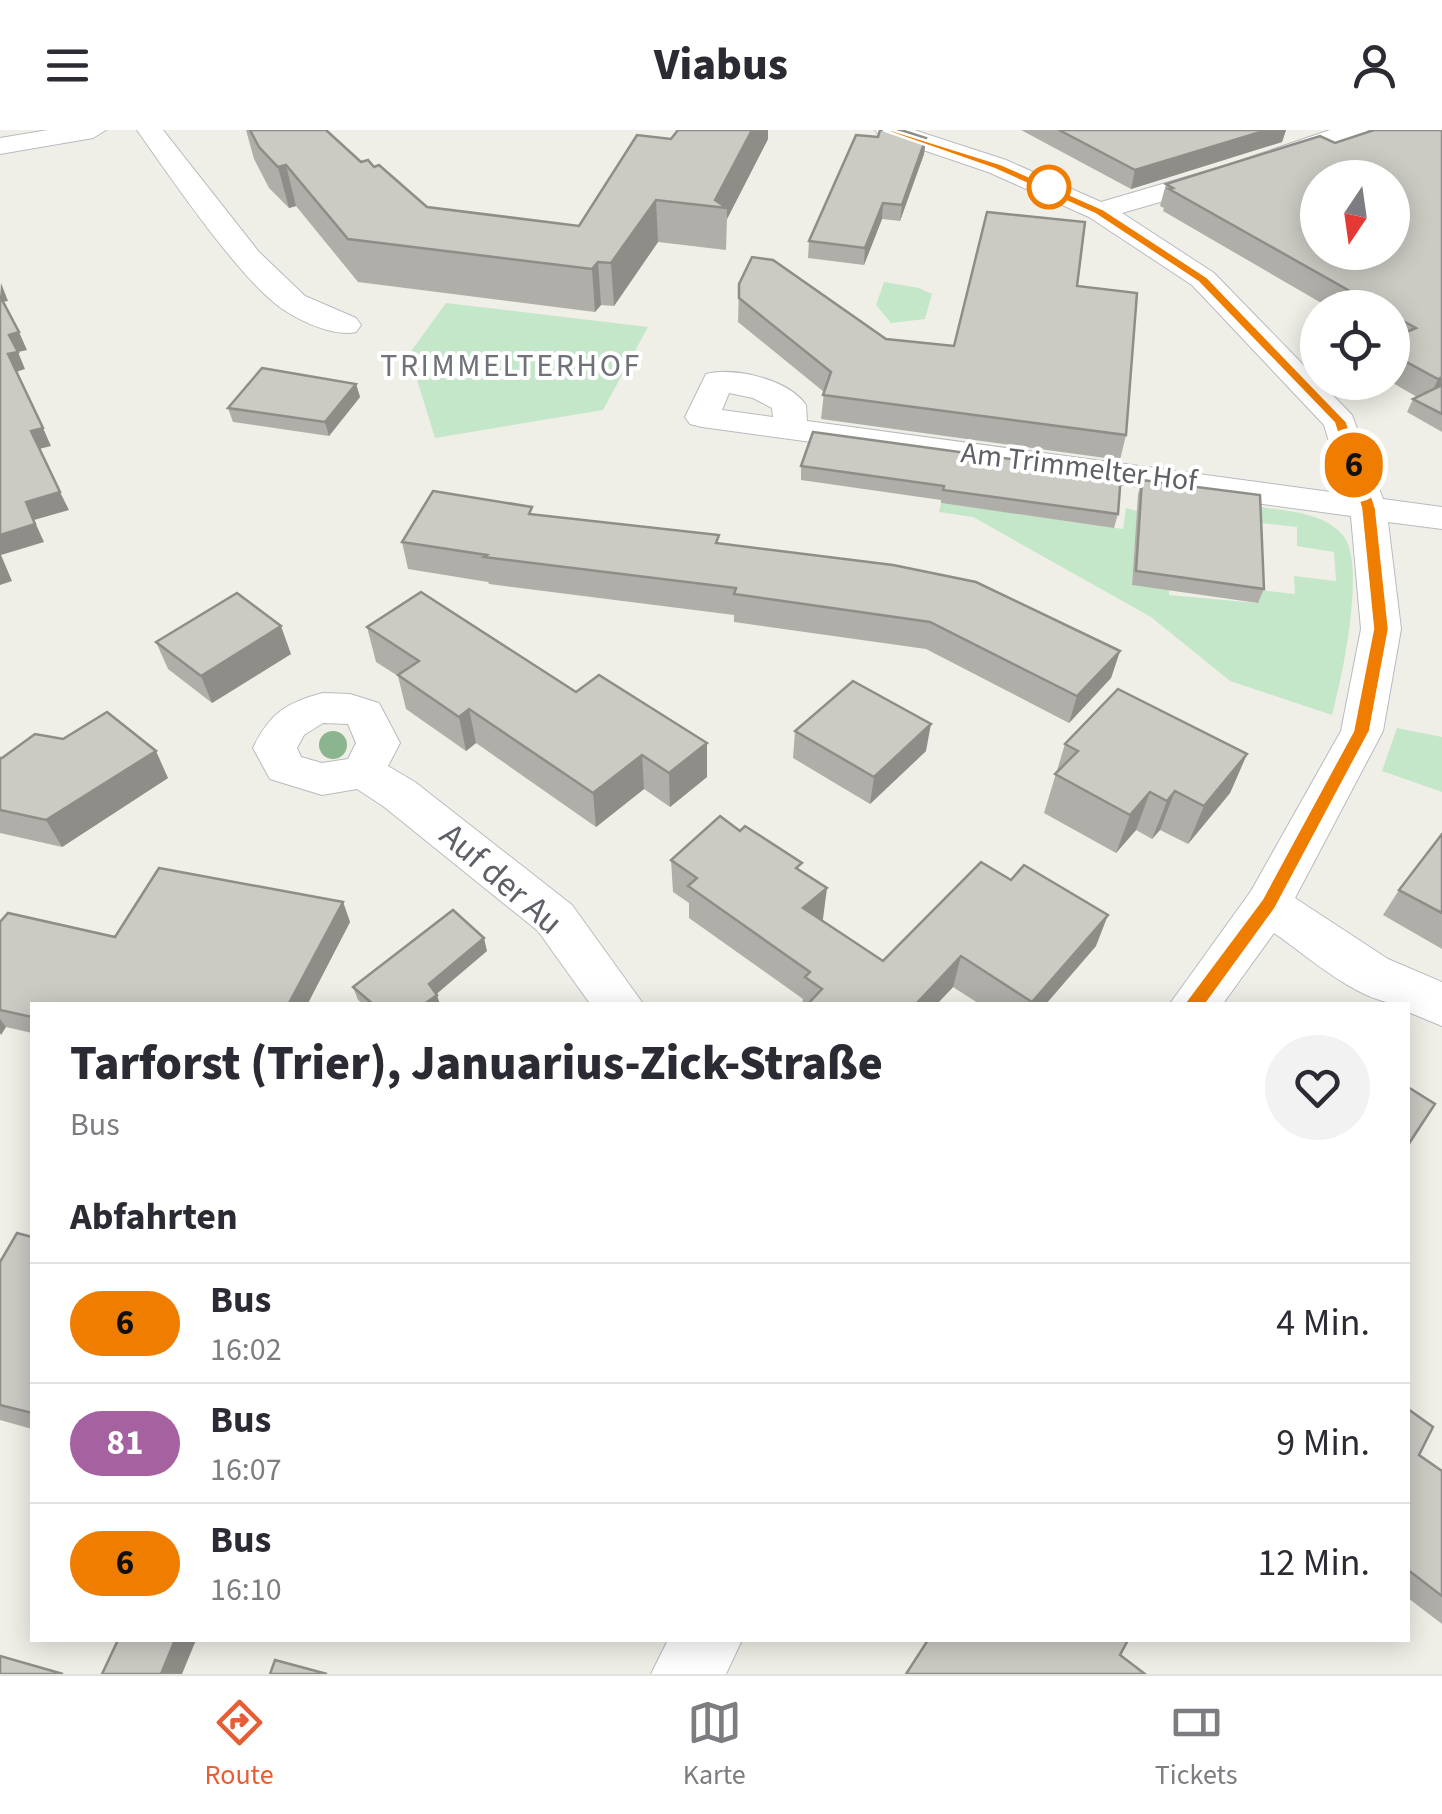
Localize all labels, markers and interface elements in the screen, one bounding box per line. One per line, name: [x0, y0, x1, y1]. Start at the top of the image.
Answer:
text: Viabus: [654, 33, 788, 97]
icon: menu: [40, 38, 95, 93]
icon: person: [1347, 38, 1402, 93]
north arrow: [1300, 160, 1410, 270]
map controls: [1300, 160, 1410, 400]
unlabelled marker: [1028, 166, 1070, 208]
button: locate: [1300, 290, 1410, 400]
district label: TRIMMELTERHOF: [380, 343, 642, 389]
street label: Am Trimmelter Hof: [959, 431, 1201, 503]
line badge: 6: [1322, 432, 1386, 498]
text: 6: [1345, 440, 1363, 490]
street label: Auf der Au: [428, 811, 574, 947]
text: Tarforst (Trier), Januarius-Zick-Straße: [70, 1030, 883, 1098]
button: heart: [1265, 1035, 1370, 1140]
text: Bus: [70, 1102, 120, 1148]
text: Abfahrten: [70, 1190, 238, 1244]
text: Bus: [210, 1273, 271, 1327]
text: 4 Min.: [1276, 1296, 1370, 1350]
text: 6: [116, 1298, 134, 1348]
text: 16:02: [210, 1327, 282, 1373]
text: Bus: [210, 1393, 271, 1447]
text: 9 Min.: [1276, 1416, 1370, 1470]
text: 81: [107, 1418, 143, 1468]
text: 16:07: [210, 1447, 282, 1493]
text: Bus: [210, 1513, 271, 1567]
text: 12 Min.: [1257, 1536, 1370, 1590]
text: 6: [116, 1538, 134, 1588]
text: 16:10: [210, 1567, 282, 1613]
tab: Route: [205, 1695, 274, 1795]
tab: Karte: [683, 1695, 746, 1795]
tab: Tickets: [1155, 1695, 1237, 1795]

